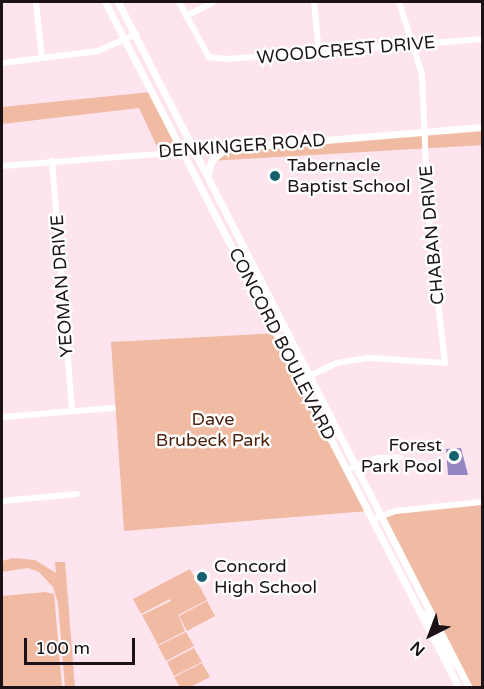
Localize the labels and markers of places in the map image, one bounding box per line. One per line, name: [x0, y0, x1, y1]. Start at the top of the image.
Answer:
place label: Tabernacle Baptist School: [287, 155, 410, 198]
marker: Tabernacle Baptist School: [268, 169, 282, 183]
place label: Forest Park Pool: [361, 435, 442, 478]
marker: Forest Park Pool: [447, 449, 461, 463]
place label: Concord High School: [214, 556, 317, 598]
marker: Concord High School: [195, 570, 209, 584]

